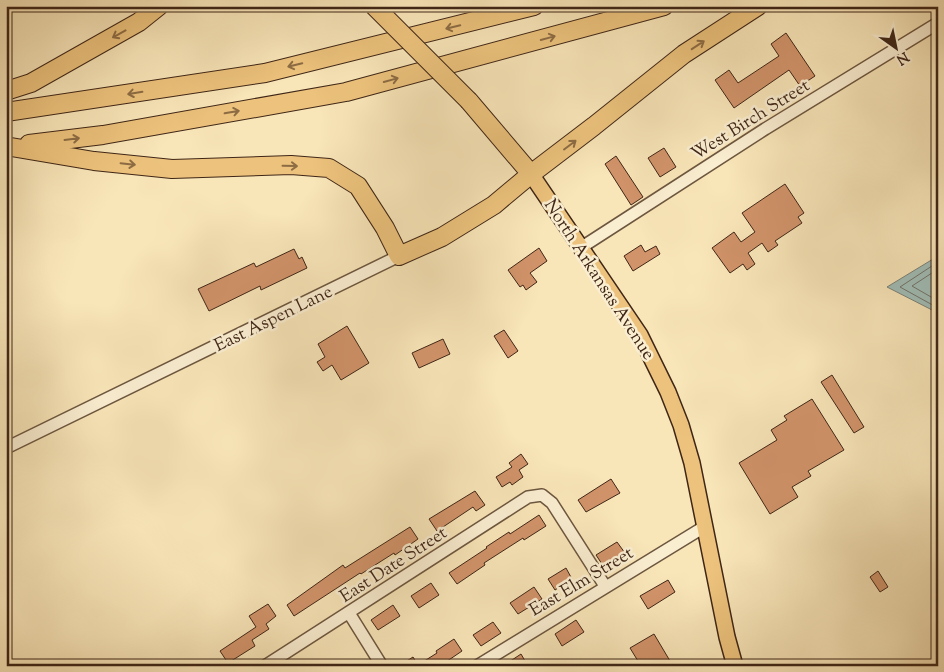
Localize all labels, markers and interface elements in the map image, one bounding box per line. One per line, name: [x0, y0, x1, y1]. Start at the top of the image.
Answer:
north arrow: [872, 22, 922, 72]
one-way arrow: [445, 23, 461, 32]
one-way arrow: [112, 29, 127, 39]
one-way arrow: [540, 33, 556, 43]
one-way arrow: [691, 40, 705, 50]
text: N: [892, 46, 912, 69]
one-way arrow: [288, 61, 304, 71]
street label: West Birch Street: [687, 74, 816, 168]
one-way arrow: [383, 75, 399, 84]
one-way arrow: [127, 88, 143, 98]
one-way arrow: [224, 107, 240, 117]
one-way arrow: [64, 134, 80, 144]
one-way arrow: [563, 139, 576, 150]
one-way arrow: [120, 159, 136, 169]
one-way arrow: [282, 161, 298, 170]
street label: North Arkansas Avenue: [536, 194, 660, 366]
street label: East Aspen Lane: [210, 280, 337, 360]
street label: East Date Street: [335, 521, 453, 610]
street label: East Elm Street: [525, 541, 639, 624]

